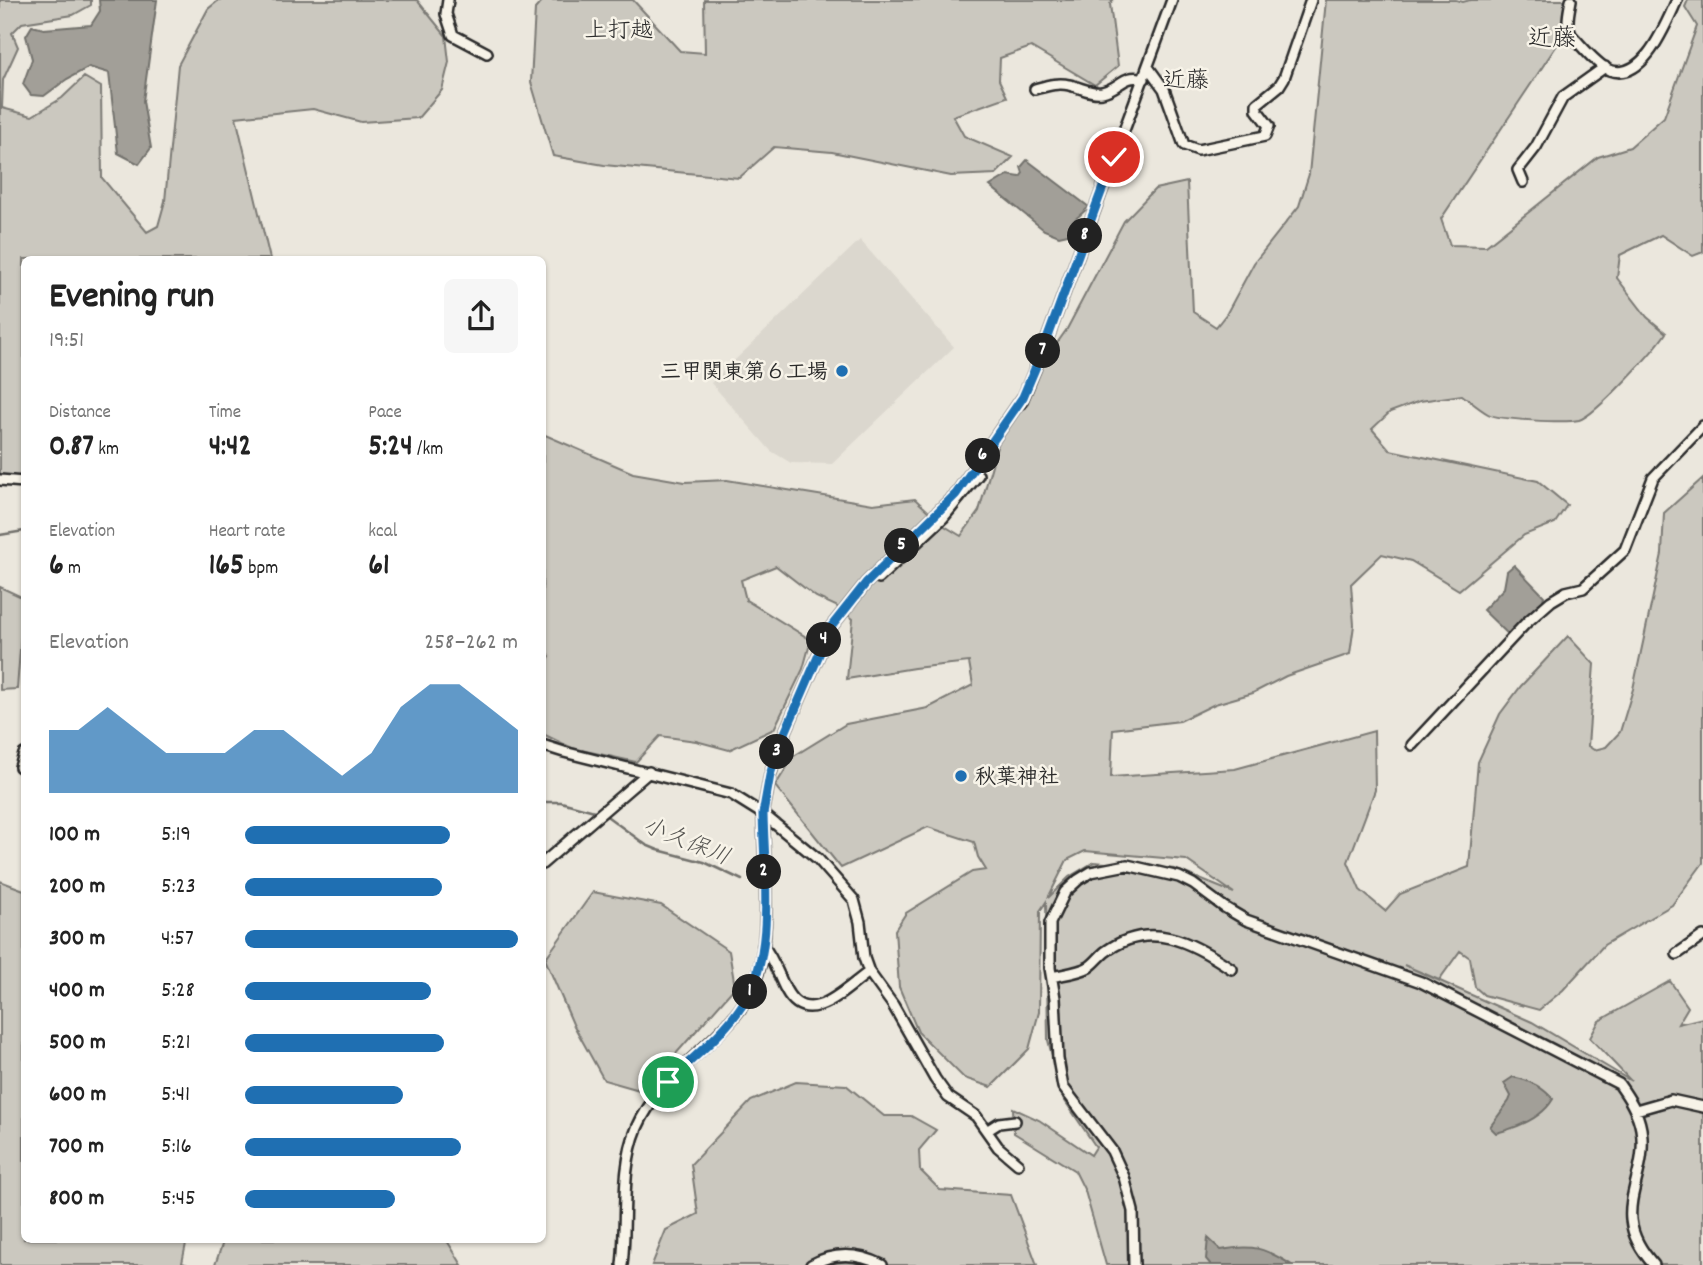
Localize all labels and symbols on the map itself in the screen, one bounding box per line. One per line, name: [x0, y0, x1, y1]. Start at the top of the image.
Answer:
district label: 上打越: [585, 16, 654, 49]
district label: 近藤: [1528, 23, 1576, 57]
district label: 近藤: [1163, 66, 1209, 99]
pin: [1084, 127, 1144, 187]
pin: 8: [1068, 218, 1102, 254]
pin: 7: [1026, 334, 1060, 368]
place label: 三甲関東第６工場: [660, 359, 828, 389]
marker: 三甲関東第６工場: [834, 363, 850, 379]
pin: 6: [965, 438, 1000, 474]
pin: 5: [884, 528, 920, 564]
pin: 4: [806, 622, 842, 658]
pin: 3: [760, 734, 794, 770]
place label: 秋葉神社: [975, 764, 1059, 794]
marker: 秋葉神社: [953, 768, 969, 784]
water label: 小久保川: [637, 811, 735, 876]
pin: 2: [746, 854, 782, 890]
pin: 1: [732, 974, 768, 1010]
pin: [638, 1052, 698, 1112]

